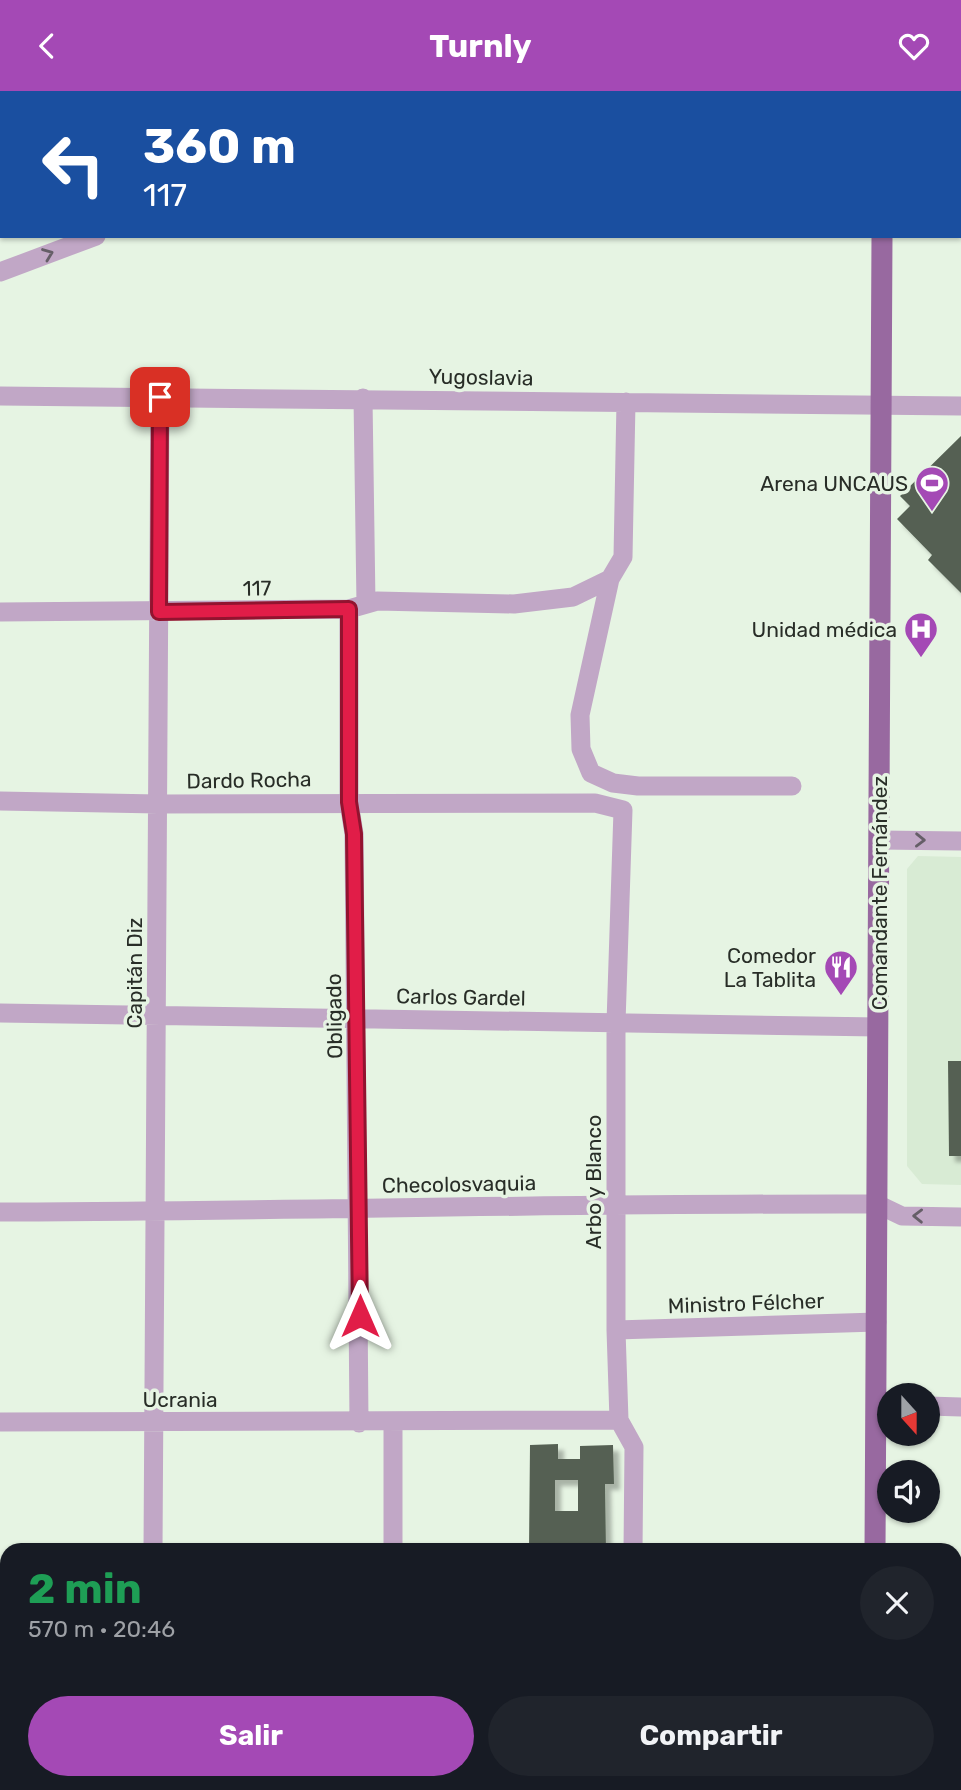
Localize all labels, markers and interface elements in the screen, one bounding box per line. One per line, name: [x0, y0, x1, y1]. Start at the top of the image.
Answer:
icon: back: [28, 27, 66, 65]
text: Turnly: [429, 27, 532, 65]
icon: heart: [895, 27, 933, 65]
text: 360 m: [143, 117, 296, 175]
icon: left: [28, 119, 119, 210]
text: 117: [143, 176, 187, 214]
one-way arrow: [41, 249, 53, 263]
street label: Yugoslavia: [428, 364, 534, 390]
pin: [130, 367, 190, 427]
icon: arrive: [141, 378, 179, 416]
sports icon: Arena UNCAUS: [913, 464, 951, 513]
place label: Arena UNCAUS: [760, 471, 908, 496]
street label: 117: [242, 575, 272, 601]
hospital icon: Unidad médica: [902, 610, 940, 659]
place label: Unidad médica: [752, 617, 897, 642]
street label: Dardo Rocha: [186, 766, 312, 794]
street label: Comandante Fernández: [867, 776, 892, 1010]
one-way arrow: [915, 833, 926, 848]
street label: Capitán Diz: [122, 917, 147, 1029]
place label: Comedor La Tablita: [724, 943, 816, 992]
restaurant icon: Comedor La Tablita: [822, 948, 860, 997]
street label: Obligado: [321, 973, 347, 1059]
street label: Carlos Gardel: [396, 983, 526, 1011]
street label: Arbo y Blanco: [581, 1115, 606, 1249]
street label: Checolosvaquia: [382, 1170, 536, 1198]
one-way arrow: [912, 1208, 922, 1224]
position arrow: [323, 1279, 397, 1353]
street label: Ministro Félcher: [667, 1288, 825, 1318]
north arrow: [877, 1383, 940, 1445]
map controls: [877, 1383, 940, 1523]
street label: Ucrania: [142, 1387, 218, 1412]
button: sound: [877, 1460, 940, 1523]
text: 2 min: [28, 1564, 142, 1614]
button: close: [860, 1566, 934, 1640]
text: 570 m · 20:46: [28, 1615, 175, 1643]
button: Salir: [28, 1696, 474, 1776]
button: Compartir: [488, 1696, 934, 1776]

